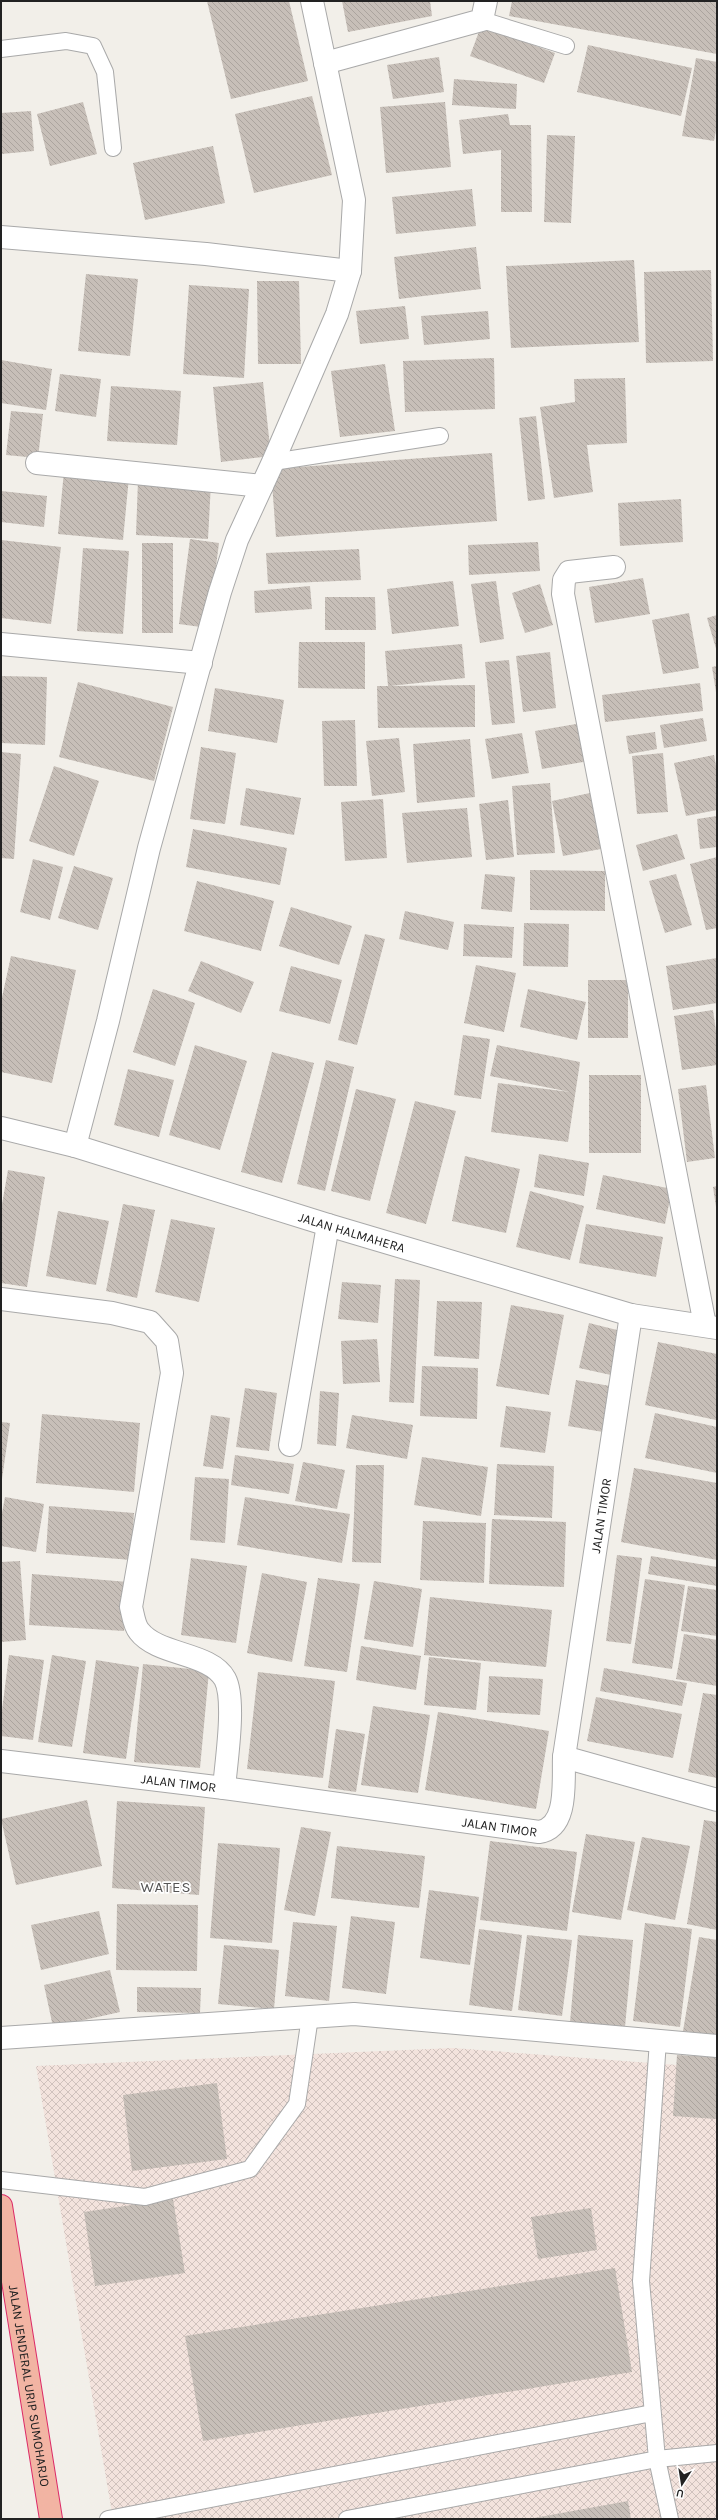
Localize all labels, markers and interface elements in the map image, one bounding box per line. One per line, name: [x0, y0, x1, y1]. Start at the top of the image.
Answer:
street label: JALAN HALMAHERA: [297, 1209, 407, 1256]
street label: JALAN TIMOR: [588, 1477, 614, 1554]
street label: JALAN TIMOR: [140, 1771, 217, 1795]
street label: JALAN TIMOR: [461, 1814, 538, 1840]
district label: WATES: [141, 1878, 191, 1896]
street label: JALAN JENDERAL URIP SUMOHARJO: [6, 2284, 53, 2488]
north arrow: [662, 2464, 702, 2504]
text: U: [675, 2486, 685, 2500]

